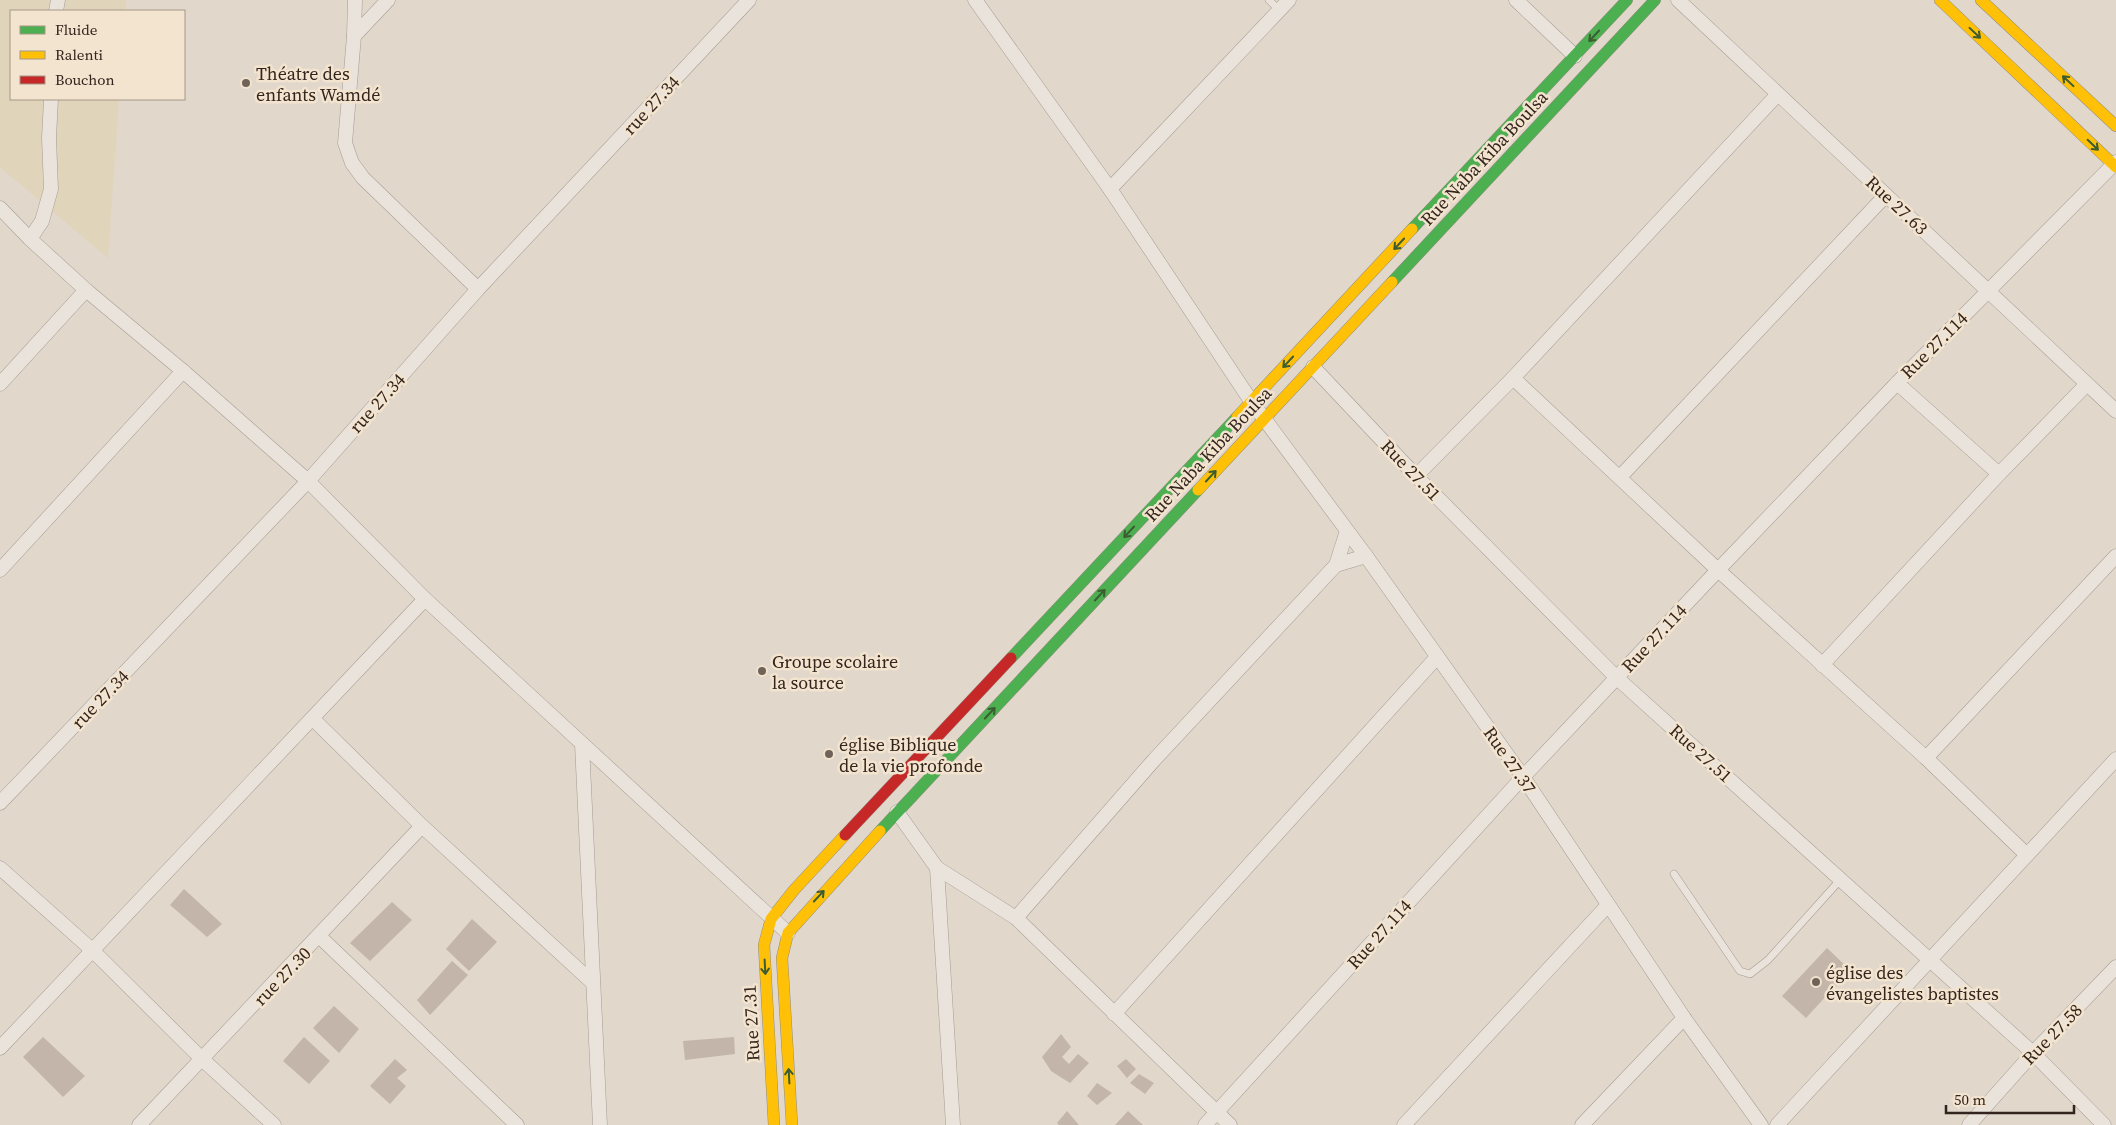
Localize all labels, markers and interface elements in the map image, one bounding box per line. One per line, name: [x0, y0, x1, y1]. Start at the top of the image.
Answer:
legend: [10, 10, 185, 100]
text: Fluide: [55, 19, 98, 40]
one-way arrow: [1969, 27, 1982, 39]
one-way arrow: [1588, 29, 1600, 42]
text: Ralenti: [55, 44, 103, 65]
place label: Théatre des enfants Wamdé: [256, 61, 380, 107]
text: Bouchon: [55, 69, 115, 90]
street label: rue 27.34: [617, 70, 685, 140]
one-way arrow: [2061, 75, 2074, 87]
marker: Théatre des enfants Wamdé: [240, 77, 252, 89]
street label: Rue Naba Kiba Boulsa: [1415, 84, 1554, 231]
one-way arrow: [2087, 139, 2099, 151]
street label: Rue 27.63: [1860, 170, 1934, 240]
one-way arrow: [1393, 237, 1405, 250]
street label: Rue 27.114: [1895, 306, 1973, 384]
one-way arrow: [1282, 356, 1294, 369]
street label: rue 27.34: [343, 368, 411, 438]
street label: Rue Naba Kiba Boulsa: [1139, 380, 1278, 527]
street label: Rue 27.51: [1375, 434, 1447, 506]
one-way arrow: [1205, 469, 1217, 482]
one-way arrow: [1123, 525, 1135, 538]
one-way arrow: [1094, 588, 1106, 601]
street label: Rue 27.114: [1616, 598, 1692, 678]
place label: Groupe scolaire la source: [772, 649, 898, 695]
street label: rue 27.34: [66, 664, 134, 734]
marker: Groupe scolaire la source: [756, 665, 768, 677]
one-way arrow: [984, 707, 996, 720]
street label: Rue 27.51: [1664, 718, 1738, 788]
street label: Rue 27.37: [1478, 721, 1542, 799]
place label: église Biblique de la vie profonde: [839, 732, 983, 778]
marker: église Biblique de la vie profonde: [823, 748, 835, 760]
one-way arrow: [813, 890, 825, 903]
street label: Rue 27.114: [1341, 894, 1417, 974]
street label: rue 27.30: [248, 941, 316, 1011]
one-way arrow: [761, 959, 770, 975]
place label: église des évangelistes baptistes: [1826, 960, 1999, 1006]
marker: église des évangelistes baptistes: [1810, 976, 1822, 988]
street label: Rue 27.31: [737, 984, 765, 1062]
street label: Rue 27.58: [2016, 998, 2088, 1070]
one-way arrow: [785, 1069, 794, 1085]
scale bar: [1946, 1082, 2074, 1114]
text: 50 m: [1954, 1089, 1986, 1110]

